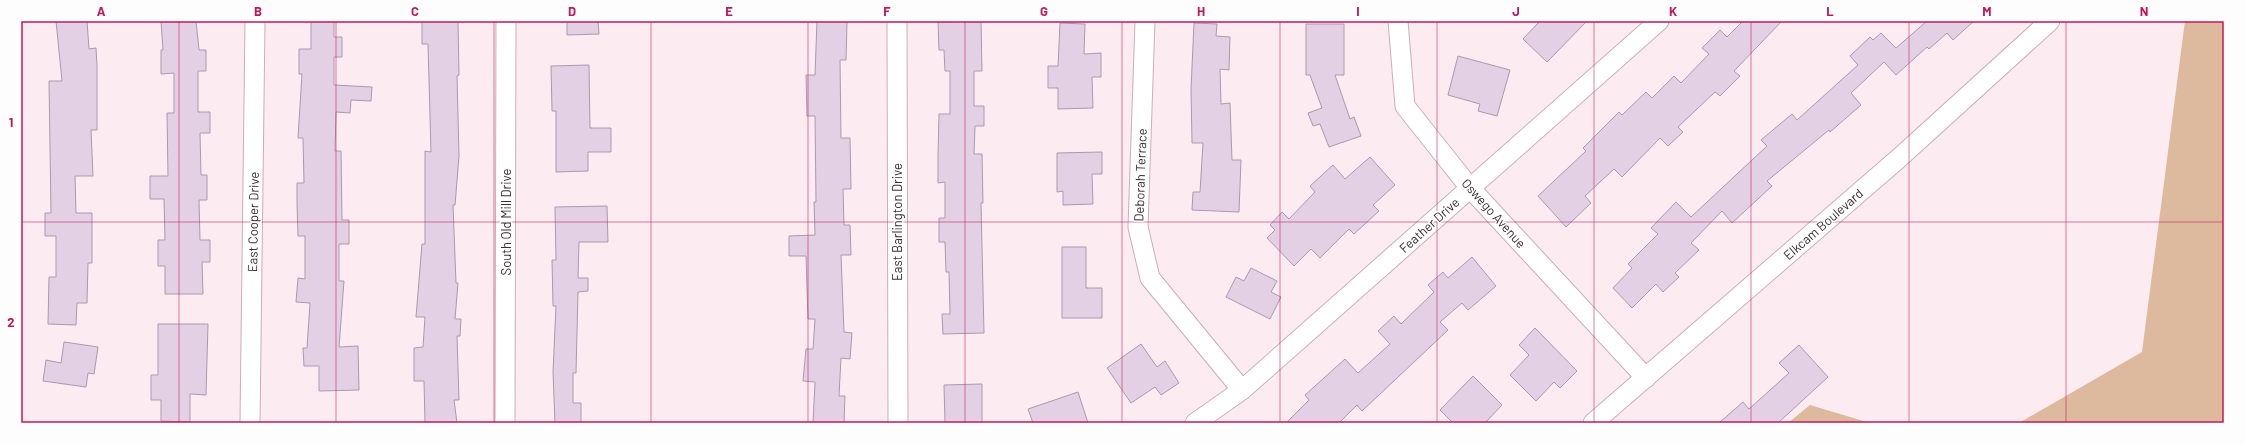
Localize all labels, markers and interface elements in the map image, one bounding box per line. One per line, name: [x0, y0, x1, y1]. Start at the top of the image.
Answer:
text: A: [97, 3, 106, 19]
text: B: [254, 3, 262, 19]
text: C: [411, 3, 419, 19]
text: D: [568, 3, 576, 19]
text: E: [725, 3, 733, 19]
text: F: [883, 3, 891, 19]
text: G: [1040, 3, 1048, 19]
text: H: [1197, 3, 1205, 19]
text: I: [1356, 3, 1360, 19]
text: J: [1512, 3, 1520, 19]
text: K: [1669, 3, 1677, 19]
text: L: [1826, 3, 1834, 19]
text: M: [1982, 3, 1992, 19]
text: N: [2140, 3, 2148, 19]
text: 1: [9, 114, 13, 130]
street label: Deborah Terrace: [1130, 128, 1150, 222]
street label: East Barlington Drive: [889, 163, 905, 281]
street label: South Old Mill Drive: [498, 168, 514, 275]
street label: East Cooper Drive: [244, 172, 262, 272]
street label: Oswego Avenue: [1459, 175, 1529, 251]
street label: Elkcam Boulevard: [1780, 185, 1866, 263]
street label: Feather Drive: [1396, 194, 1462, 256]
text: 2: [7, 314, 15, 330]

